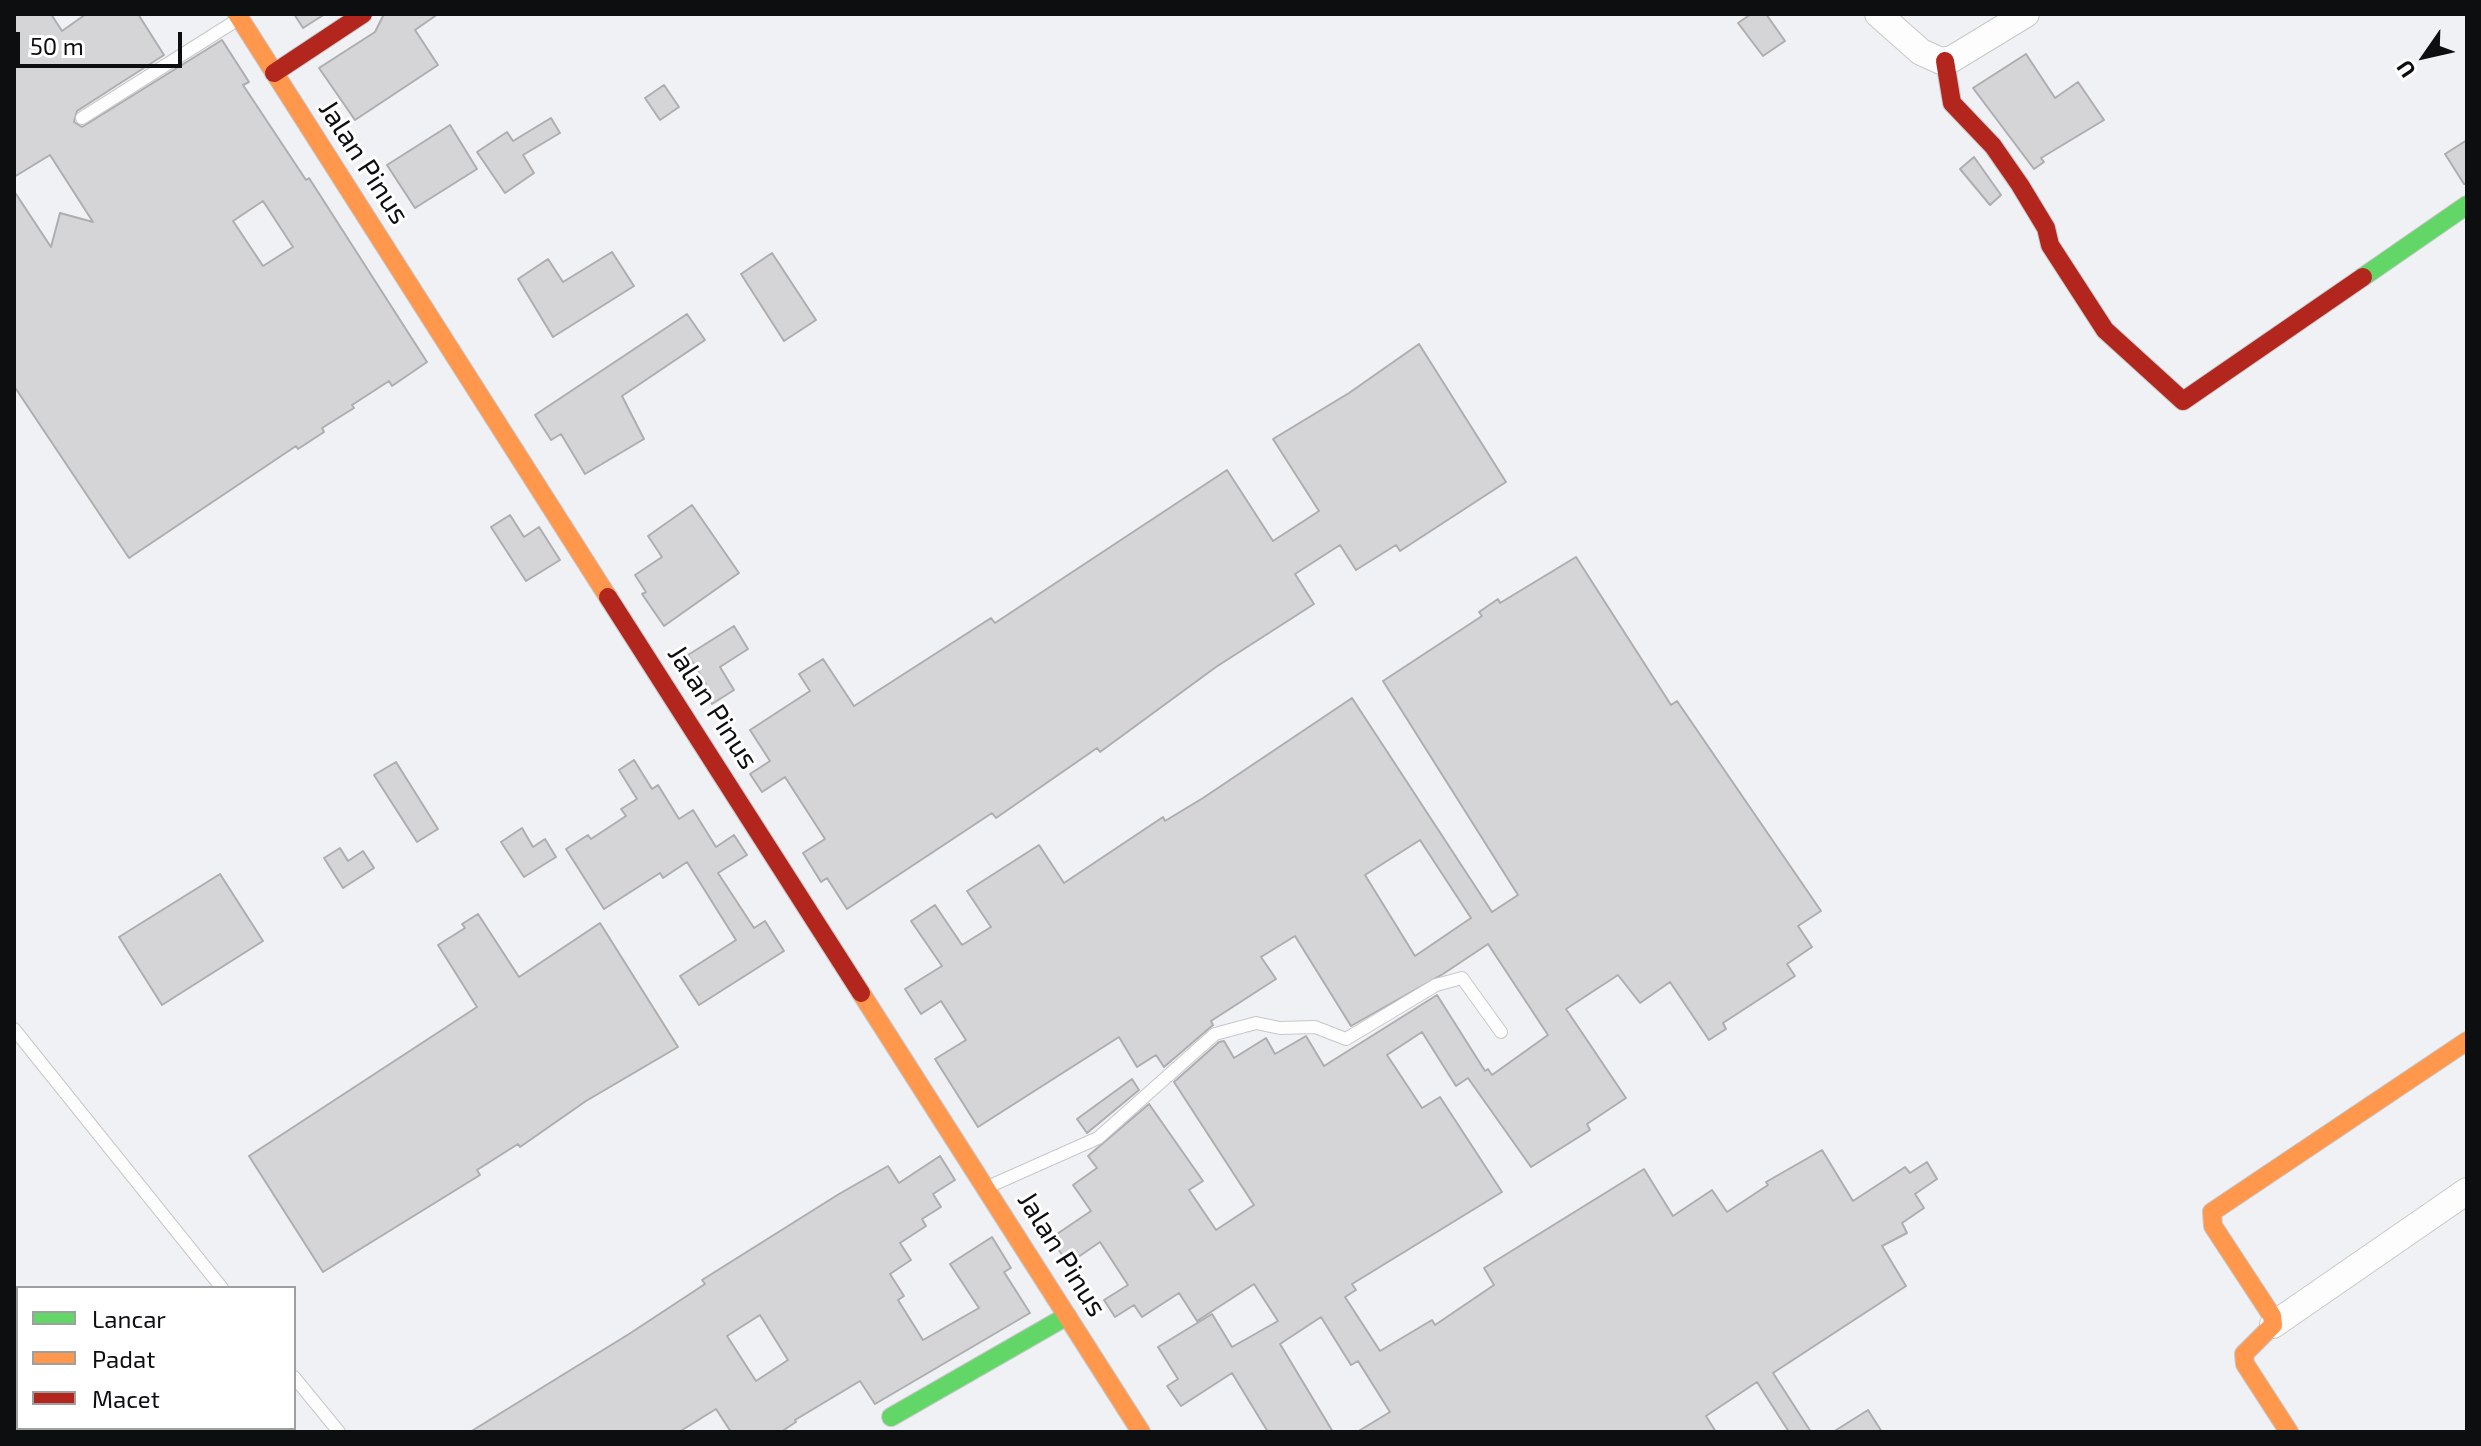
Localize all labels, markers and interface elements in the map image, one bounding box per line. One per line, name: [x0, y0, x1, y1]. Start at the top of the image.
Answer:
scale bar: [20, 16, 186, 66]
north arrow: [2385, 16, 2465, 96]
text: 50 m: [30, 31, 84, 60]
text: U: [2390, 56, 2420, 83]
street label: Jalan Pinus: [312, 94, 416, 230]
street label: Jalan Pinus: [661, 639, 765, 775]
street label: Jalan Pinus: [1010, 1185, 1114, 1323]
legend: [16, 1286, 296, 1430]
text: Lancar: [92, 1304, 166, 1333]
text: Padat: [92, 1344, 155, 1373]
text: Macet: [92, 1384, 160, 1413]

